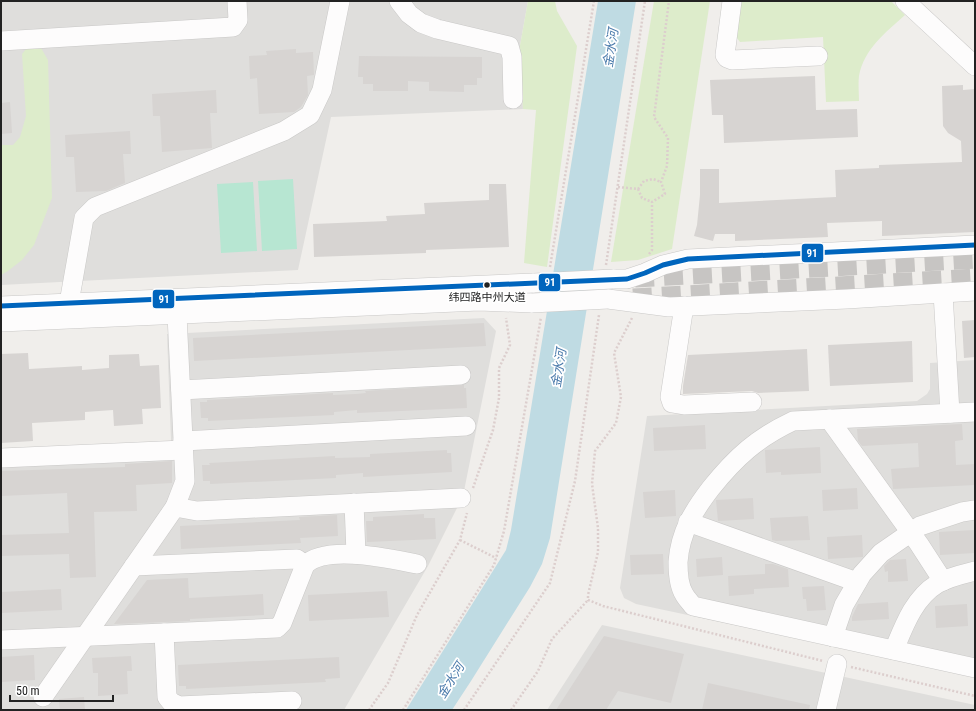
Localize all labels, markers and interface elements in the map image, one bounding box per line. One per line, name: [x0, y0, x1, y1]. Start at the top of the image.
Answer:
water label: 金水河: [600, 25, 621, 69]
line badge: 91: [801, 243, 824, 263]
text: 91: [806, 247, 818, 260]
line badge: 91: [538, 273, 561, 292]
text: 91: [544, 276, 556, 289]
marker: 纬四路中州大道: [482, 280, 492, 290]
line badge: 91: [152, 289, 175, 309]
place label: 纬四路中州大道: [449, 291, 526, 304]
text: 91: [158, 293, 170, 306]
water label: 金水河: [548, 345, 569, 389]
water label: 金水河: [434, 657, 469, 701]
scale bar: [10, 677, 113, 703]
text: 50 m: [16, 684, 40, 698]

